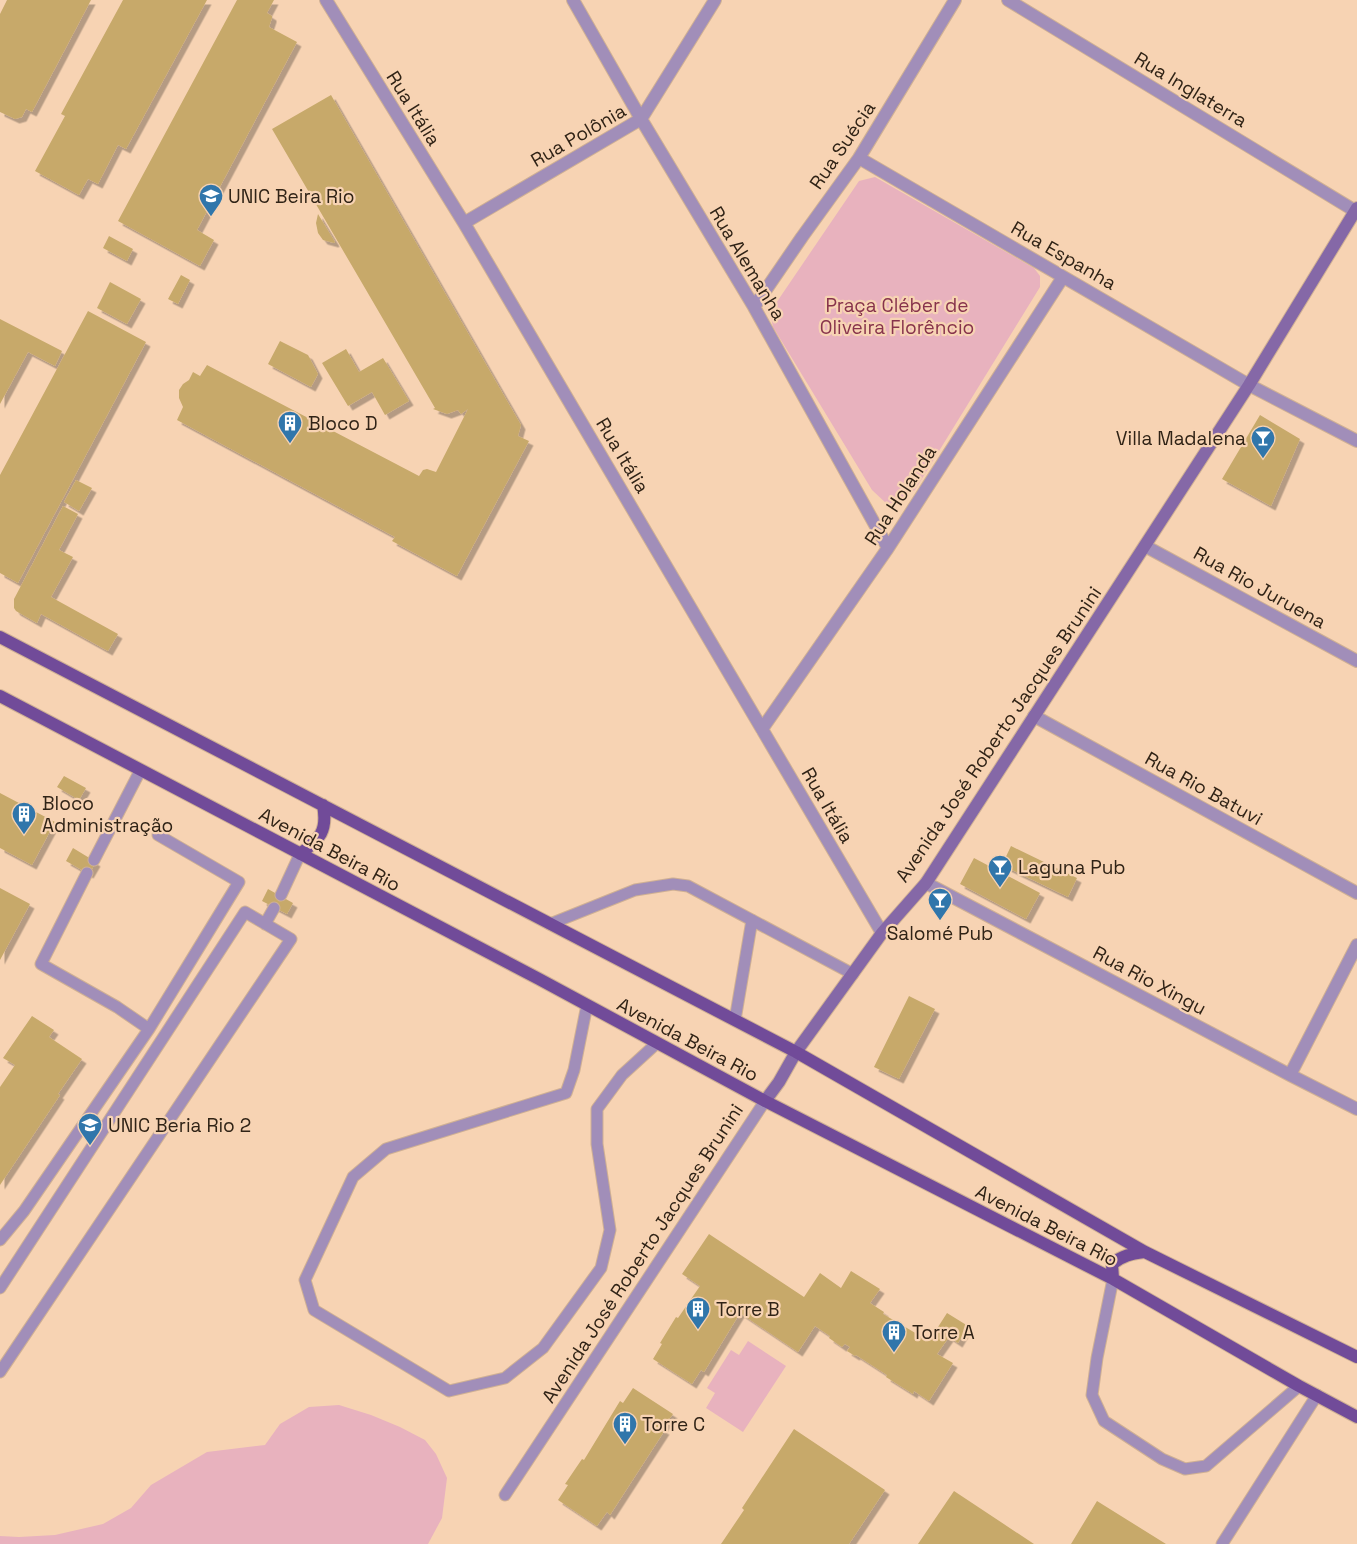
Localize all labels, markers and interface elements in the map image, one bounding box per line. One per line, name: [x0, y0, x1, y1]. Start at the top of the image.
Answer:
street label: Rua Inglaterra: [1130, 46, 1252, 133]
street label: Rua Itália: [381, 66, 446, 151]
street label: Rua Suécia: [804, 96, 881, 194]
street label: Rua Polônia: [526, 98, 630, 173]
school or university icon: UNIC Beira Rio: [198, 183, 224, 217]
place label: UNIC Beira Rio: [228, 184, 354, 209]
street label: Rua Alemanha: [704, 202, 791, 325]
street label: Rua Espanha: [1007, 215, 1121, 296]
park label: Praça Cléber de Oliveira Florêncio: [820, 293, 974, 340]
building icon: Bloco D: [277, 410, 303, 444]
place label: Bloco D: [308, 411, 378, 436]
street label: Rua Itália: [590, 413, 655, 498]
bar icon: Villa Madalena: [1250, 425, 1276, 459]
place label: Villa Madalena: [1116, 426, 1246, 451]
street label: Rua Holanda: [859, 441, 942, 550]
street label: Rua Rio Juruena: [1189, 541, 1330, 634]
street label: Avenida José Roberto Jacques Brunini: [890, 581, 1107, 887]
street label: Rua Rio Batuvi: [1140, 746, 1267, 831]
street label: Rua Itália: [796, 763, 859, 848]
place label: Bloco Administração: [42, 791, 173, 838]
building icon: Bloco Administração: [11, 801, 37, 835]
street label: Avenida Beira Rio: [255, 802, 405, 897]
bar icon: Laguna Pub: [987, 854, 1013, 888]
place label: Laguna Pub: [1018, 855, 1126, 880]
bar icon: Salomé Pub: [927, 887, 953, 921]
place label: Salomé Pub: [887, 921, 993, 946]
street label: Rua Rio Xingu: [1089, 940, 1211, 1021]
street label: Avenida Beira Rio: [613, 992, 763, 1087]
street label: Avenida José Roberto Jacques Brunini: [536, 1099, 749, 1408]
school or university icon: UNIC Beria Rio 2: [77, 1112, 103, 1146]
place label: UNIC Beria Rio 2: [108, 1113, 251, 1138]
street label: Avenida Beira Rio: [971, 1179, 1122, 1272]
building icon: Torre B: [685, 1296, 711, 1330]
place label: Torre B: [716, 1297, 780, 1322]
building icon: Torre A: [881, 1319, 907, 1353]
place label: Torre A: [912, 1320, 975, 1345]
building icon: Torre C: [612, 1411, 638, 1445]
place label: Torre C: [642, 1412, 705, 1437]

